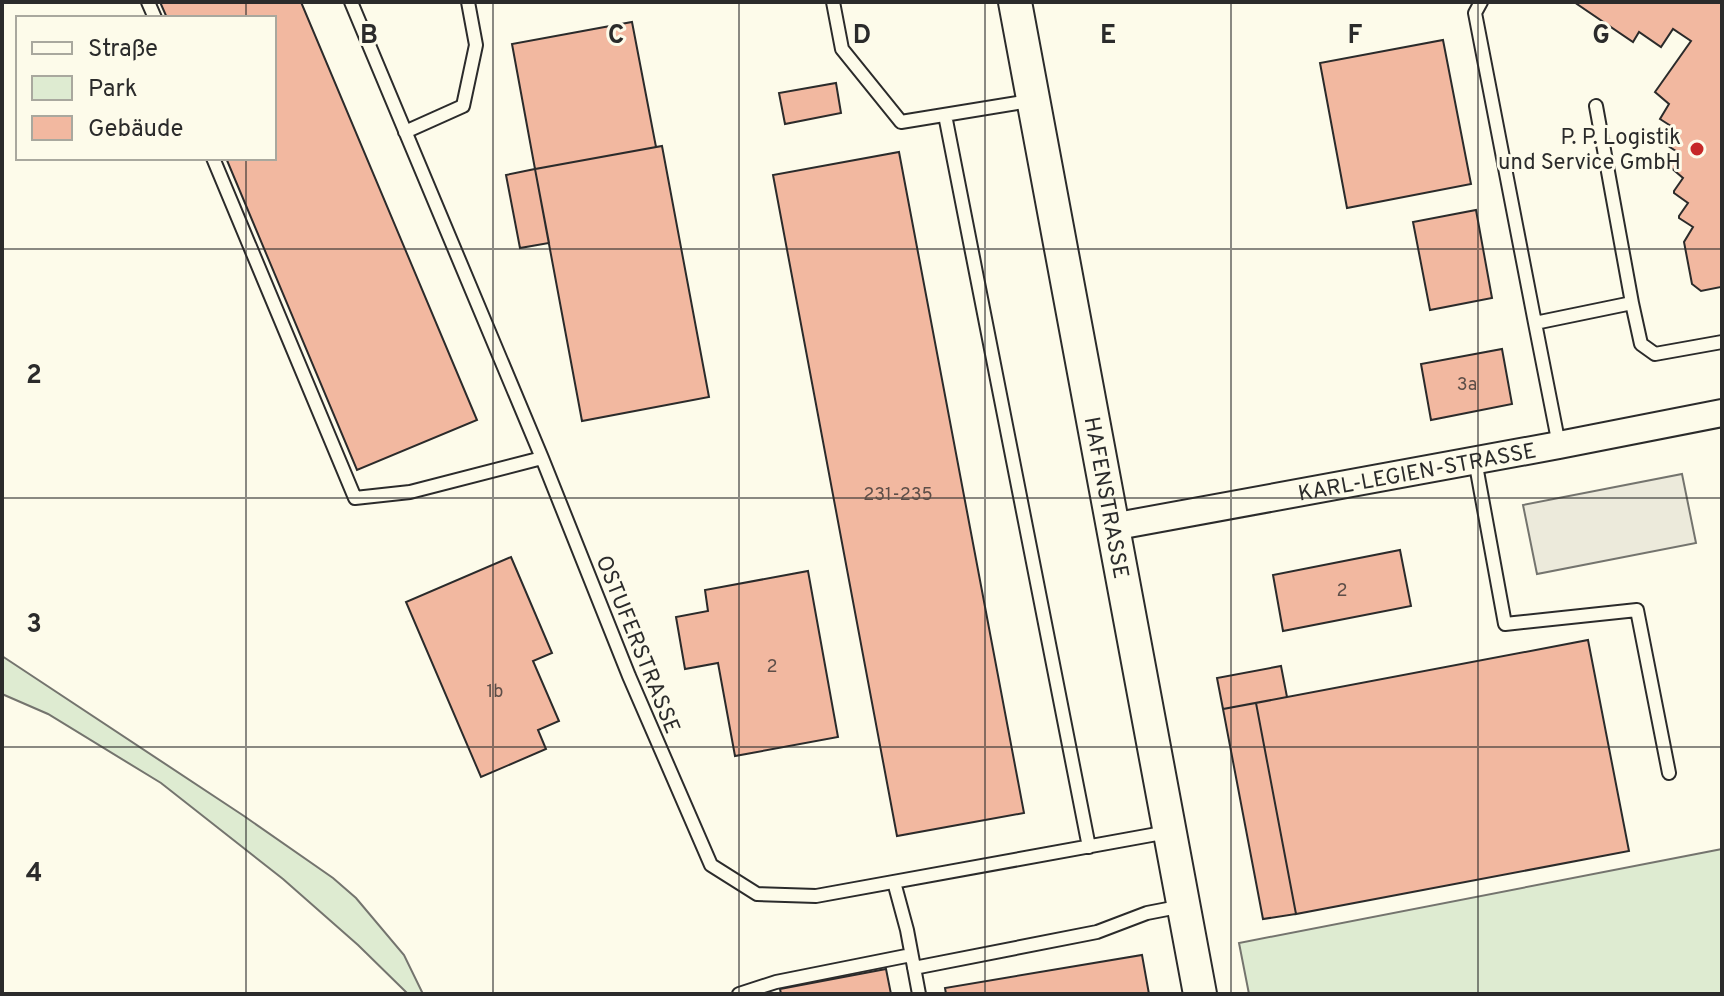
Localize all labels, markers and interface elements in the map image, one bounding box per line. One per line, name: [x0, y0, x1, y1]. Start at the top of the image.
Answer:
legend: [16, 16, 276, 160]
text: B: [360, 20, 378, 53]
text: C: [608, 20, 624, 53]
text: D: [853, 20, 871, 53]
text: E: [1100, 20, 1116, 53]
text: F: [1348, 20, 1363, 53]
text: G: [1592, 20, 1610, 53]
text: Straße: [88, 35, 158, 65]
text: Park: [88, 75, 138, 105]
text: Gebäude: [88, 115, 183, 145]
place label: P. P. Logistik und Service GmbH: [1498, 125, 1681, 177]
marker: P. P. Logistik und Service GmbH: [1688, 140, 1706, 158]
text: 2: [26, 360, 42, 393]
house number: 3a: [1457, 374, 1477, 397]
street label: HAFENSTRASSE: [1077, 415, 1133, 581]
street label: KARL-LEGIEN-STRASSE: [1296, 438, 1539, 509]
house number: 231-235: [863, 484, 933, 507]
street label: OSTUFERSTRASSE: [589, 552, 685, 738]
house number: 2: [1336, 580, 1348, 603]
text: 3: [26, 609, 42, 642]
house number: 2: [766, 656, 778, 679]
house number: 1b: [487, 681, 503, 704]
text: 4: [26, 858, 42, 891]

